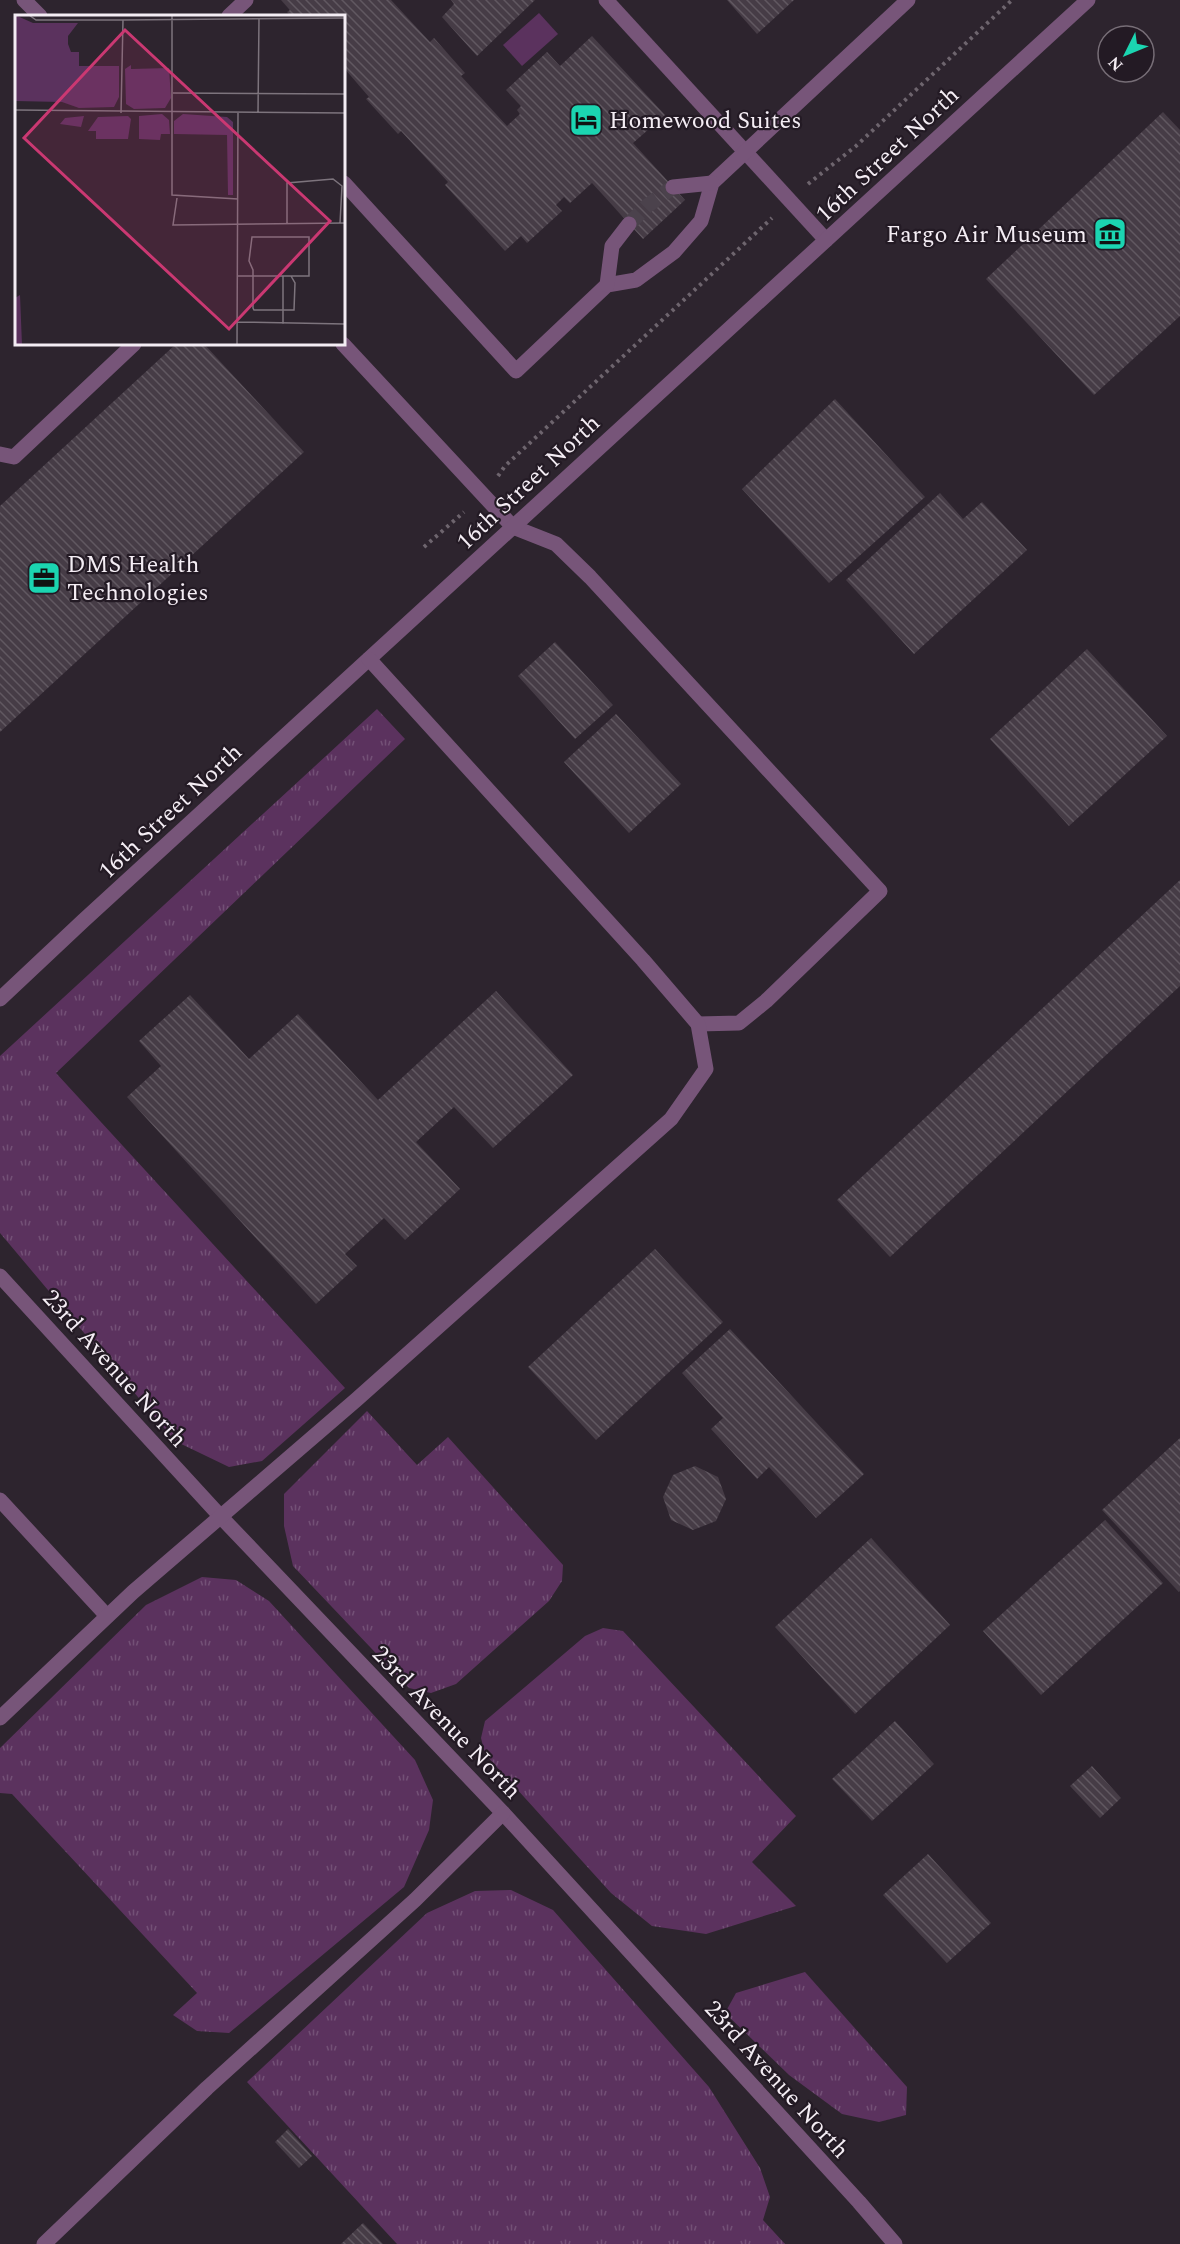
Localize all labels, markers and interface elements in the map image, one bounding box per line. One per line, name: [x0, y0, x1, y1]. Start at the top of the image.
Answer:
inset map: [15, 15, 345, 345]
north arrow: [1096, 24, 1156, 84]
text: N: [1103, 51, 1129, 77]
street label: 16th Street North: [808, 78, 968, 231]
hotel icon: Homewood Suites: [568, 102, 604, 138]
place label: Homewood Suites: [609, 103, 802, 139]
museum icon: Fargo Air Museum: [1092, 216, 1128, 252]
place label: Fargo Air Museum: [886, 217, 1087, 253]
street label: 16th Street North: [449, 406, 609, 559]
place label: DMS Health Technologies: [67, 547, 209, 611]
office icon: DMS Health Technologies: [26, 560, 62, 596]
street label: 16th Street North: [91, 735, 251, 888]
street label: 23rd Avenue North: [33, 1281, 195, 1456]
street label: 23rd Avenue North: [363, 1637, 530, 1808]
street label: 23rd Avenue North: [695, 1992, 857, 2167]

